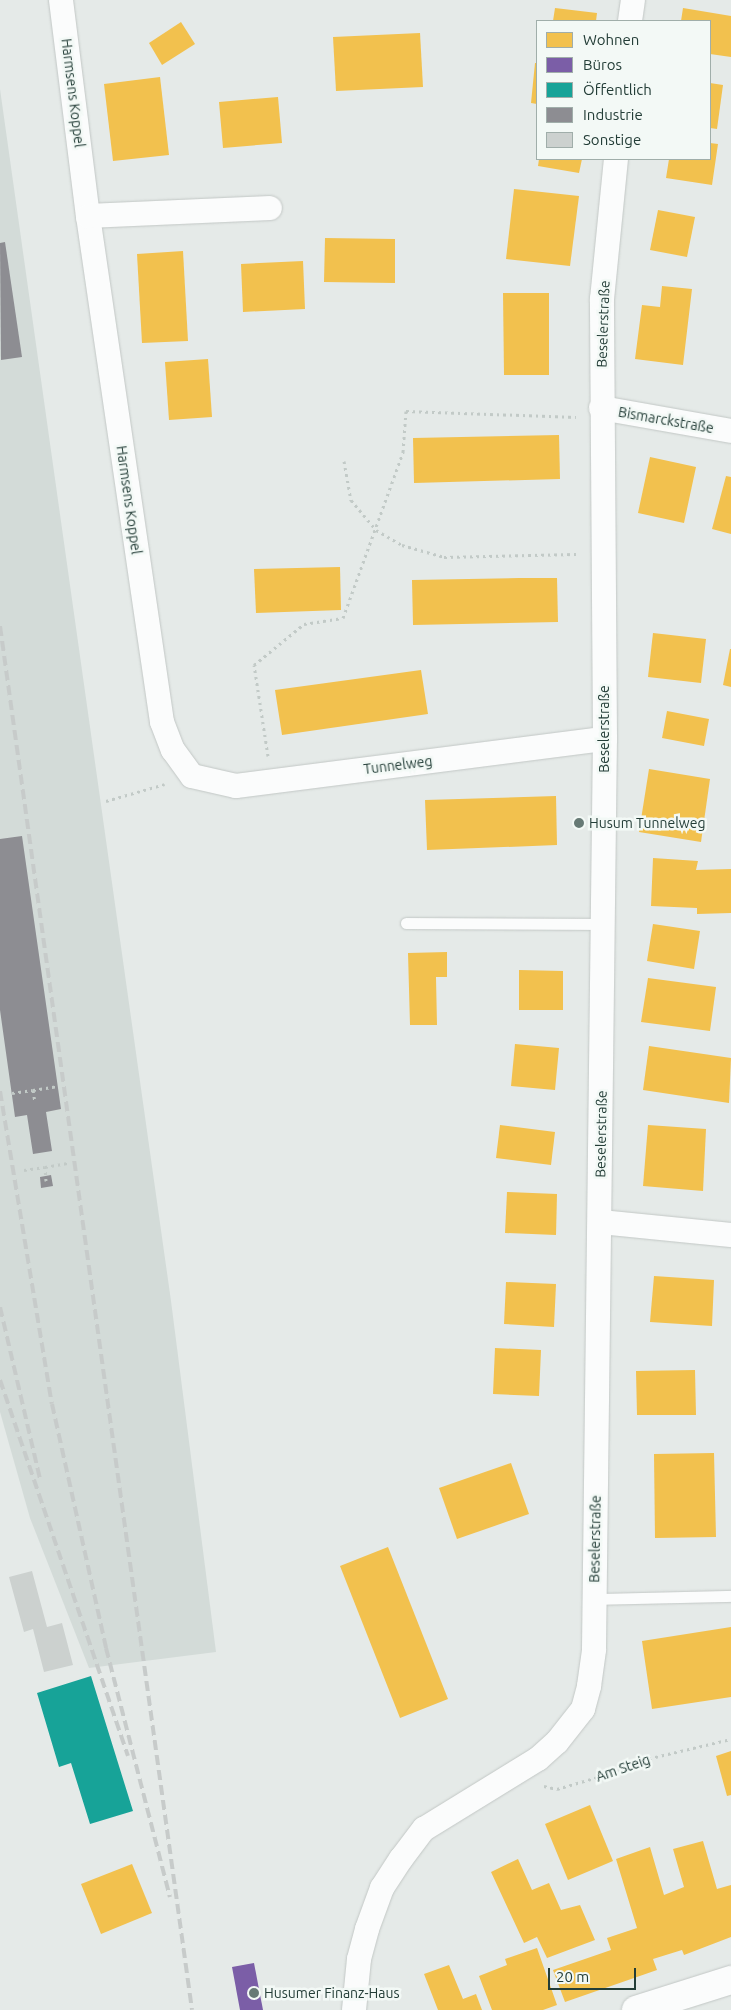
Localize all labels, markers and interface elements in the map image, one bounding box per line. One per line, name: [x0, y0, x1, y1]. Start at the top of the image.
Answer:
legend: [536, 20, 711, 160]
text: Wohnen: [583, 31, 639, 48]
street label: Harmsens Koppel: [58, 38, 88, 148]
text: Büros: [583, 56, 622, 73]
text: Öffentlich: [583, 81, 652, 98]
text: Industrie: [583, 106, 643, 123]
text: Sonstige: [583, 131, 641, 148]
street label: Beselerstraße: [593, 280, 613, 368]
street label: Bismarckstraße: [617, 403, 715, 437]
street label: Harmsens Koppel: [113, 444, 145, 556]
street label: Beselerstraße: [596, 685, 612, 773]
street label: Tunnelweg: [363, 752, 433, 778]
place label: Husum Tunnelweg: [589, 815, 705, 831]
marker: Husum Tunnelweg: [573, 817, 585, 829]
street label: Beselerstraße: [592, 1090, 610, 1178]
street label: Beselerstraße: [586, 1495, 604, 1583]
street label: Am Steig: [594, 1751, 652, 1785]
scale bar: [551, 1958, 638, 1990]
text: 20 m: [556, 1968, 589, 1985]
place label: Husumer Finanz-Haus: [264, 1985, 400, 2001]
marker: Husumer Finanz-Haus: [248, 1987, 260, 1999]

